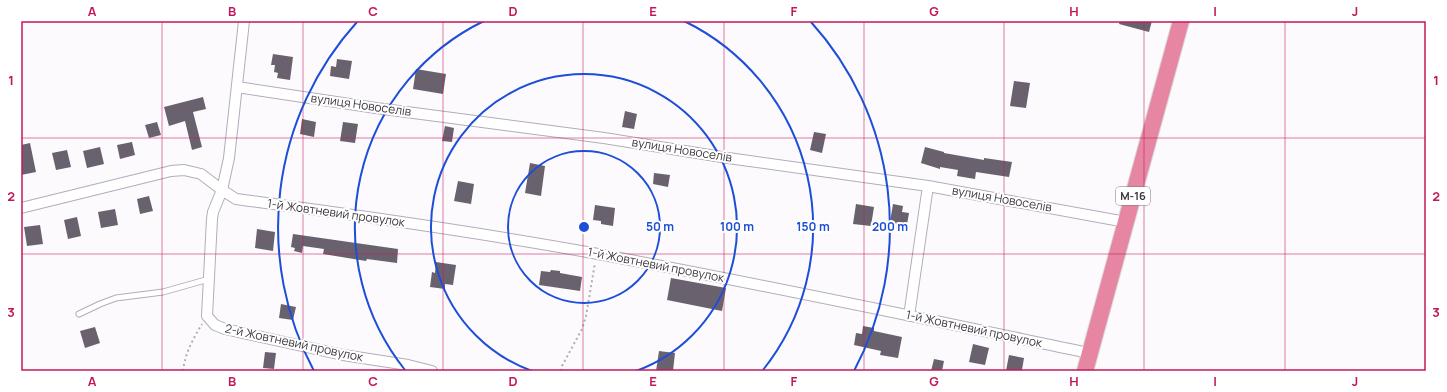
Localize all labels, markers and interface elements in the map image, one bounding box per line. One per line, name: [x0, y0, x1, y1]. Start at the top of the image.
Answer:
text: A: [88, 2, 97, 20]
text: B: [228, 2, 236, 20]
text: C: [368, 2, 378, 20]
text: D: [508, 2, 518, 20]
text: E: [649, 2, 657, 20]
text: F: [791, 2, 798, 20]
text: G: [929, 2, 939, 20]
text: H: [1069, 2, 1079, 20]
text: I: [1213, 2, 1217, 20]
text: J: [1352, 2, 1358, 20]
text: 1: [8, 71, 14, 89]
text: 1: [1433, 71, 1439, 89]
street label: вулиця Новоселів: [310, 89, 413, 120]
street label: вулиця Новоселів: [631, 133, 734, 166]
street label: вулиця Новоселів: [951, 181, 1054, 216]
text: 2: [7, 187, 15, 205]
road number: М-16: [1116, 187, 1150, 205]
text: 2: [1432, 187, 1440, 205]
street label: 1-й Жовтневий провулок: [266, 194, 407, 231]
text: 50 m: [646, 218, 674, 235]
text: 100 m: [720, 218, 754, 235]
text: 150 m: [796, 218, 830, 235]
text: 200 m: [872, 218, 908, 235]
centre of rings: [577, 220, 591, 234]
street label: 1-й Жовтневий провулок: [586, 243, 727, 286]
text: 3: [7, 303, 15, 321]
text: 3: [1432, 303, 1440, 321]
street label: 1-й Жовтневий провулок: [904, 306, 1045, 351]
street label: 2-й Жовтневий провулок: [223, 320, 366, 366]
text: A: [88, 372, 97, 390]
text: B: [228, 372, 236, 390]
text: C: [368, 372, 378, 390]
text: D: [508, 372, 518, 390]
text: E: [649, 372, 657, 390]
text: F: [791, 372, 798, 390]
text: G: [929, 372, 939, 390]
text: H: [1069, 372, 1079, 390]
text: I: [1213, 372, 1217, 390]
text: J: [1352, 372, 1358, 390]

